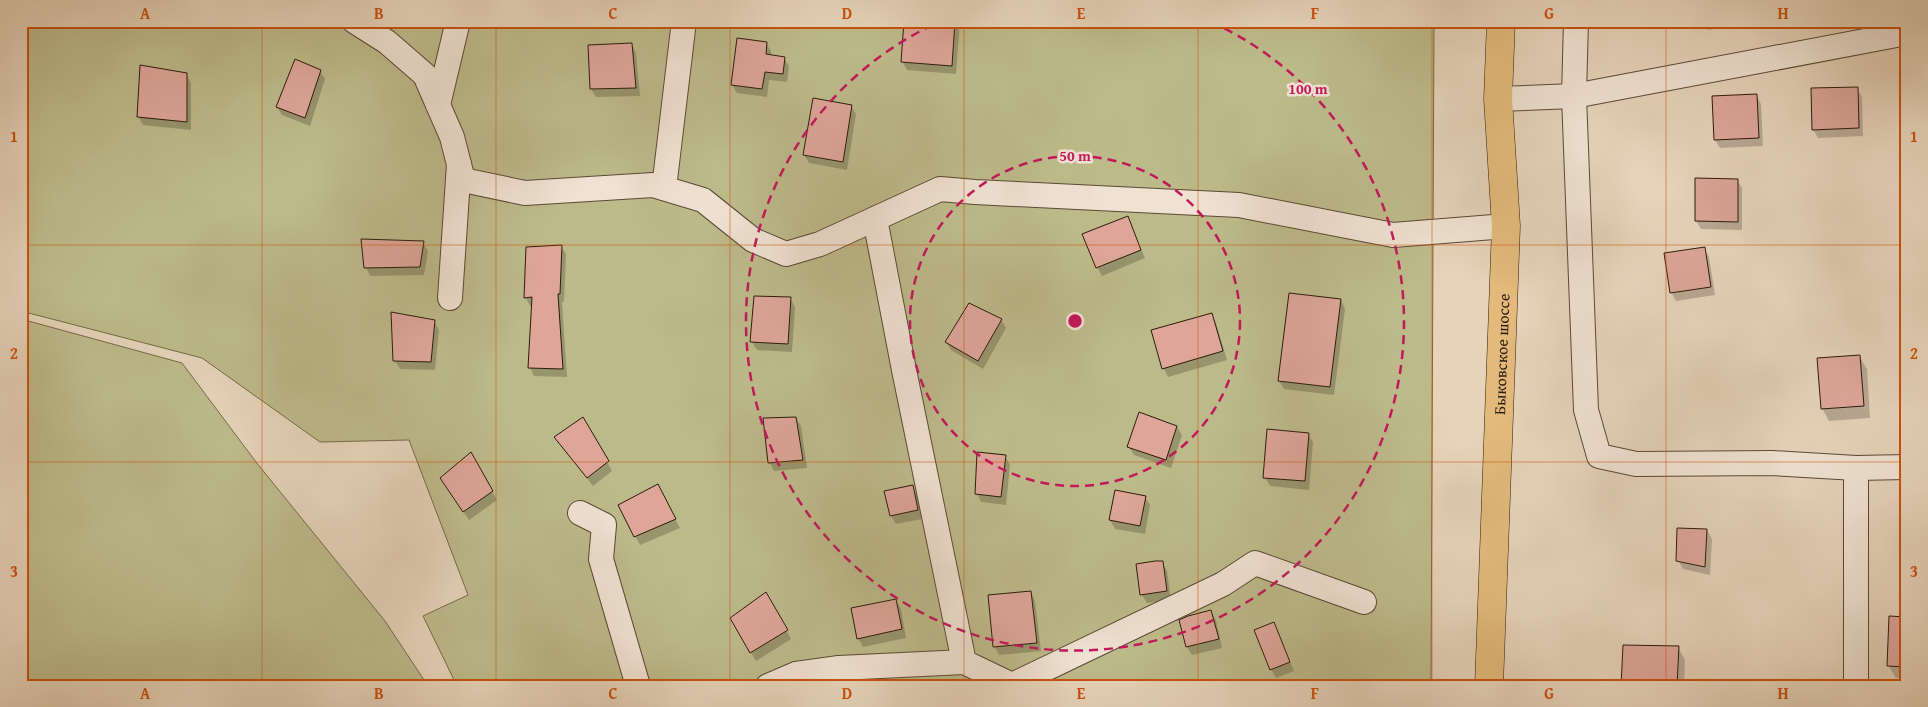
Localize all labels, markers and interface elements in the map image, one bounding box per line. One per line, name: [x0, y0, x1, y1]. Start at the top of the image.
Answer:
text: A: [140, 1, 151, 25]
text: B: [374, 1, 384, 25]
text: C: [608, 1, 618, 25]
text: D: [842, 1, 852, 25]
text: E: [1077, 1, 1086, 25]
text: F: [1311, 1, 1319, 25]
text: G: [1544, 1, 1554, 25]
text: H: [1777, 1, 1789, 25]
text: 100 m: [1288, 78, 1328, 99]
text: 1: [10, 124, 18, 148]
text: 1: [1910, 124, 1918, 148]
text: 50 m: [1059, 145, 1091, 166]
street label: Быковское шоссе: [1487, 293, 1515, 415]
centre of rings: [1066, 312, 1084, 330]
text: 2: [10, 341, 18, 365]
text: 2: [1910, 341, 1918, 365]
text: 3: [10, 559, 18, 583]
text: 3: [1910, 559, 1918, 583]
text: A: [140, 681, 151, 705]
text: B: [374, 681, 384, 705]
text: C: [608, 681, 618, 705]
text: D: [842, 681, 852, 705]
text: E: [1077, 681, 1086, 705]
text: F: [1311, 681, 1319, 705]
text: G: [1544, 681, 1554, 705]
text: H: [1777, 681, 1789, 705]

